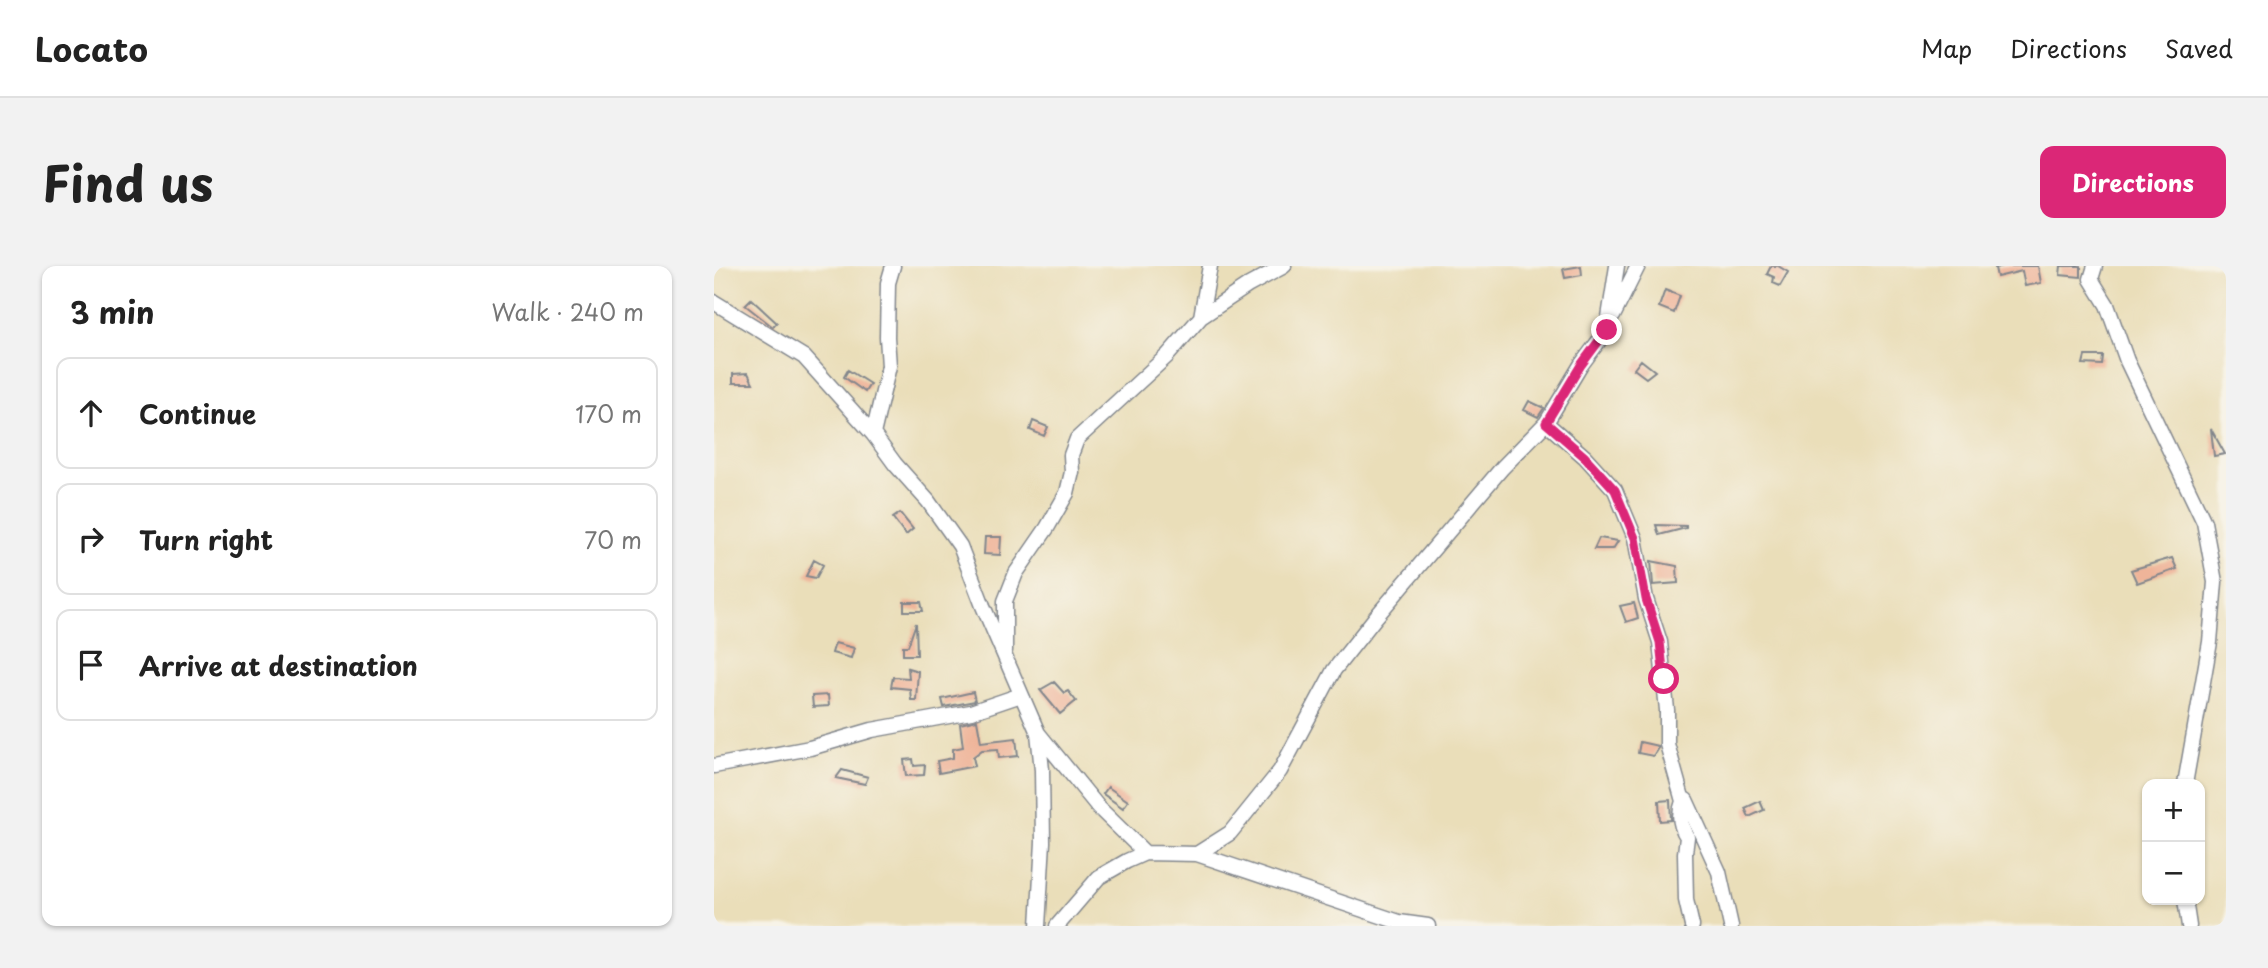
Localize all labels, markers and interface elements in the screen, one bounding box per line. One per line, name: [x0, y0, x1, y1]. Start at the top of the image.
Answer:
text: Locato: [35, 23, 148, 73]
text: Map: [1921, 30, 1972, 66]
text: Directions: [2010, 30, 2127, 66]
text: Saved: [2165, 30, 2233, 66]
text: Find us: [42, 145, 213, 219]
button: Directions: [2040, 146, 2226, 218]
text: 3 min: [70, 289, 155, 334]
text: Walk · 240 m: [492, 294, 644, 329]
route end: [1591, 314, 1622, 345]
icon: ahead: [72, 394, 110, 432]
text: Continue: [139, 394, 256, 433]
text: 170 m: [575, 396, 642, 431]
icon: right: [72, 520, 110, 558]
text: Turn right: [139, 520, 273, 559]
text: 70 m: [584, 522, 642, 557]
icon: arrive: [72, 646, 110, 684]
text: Arrive at destination: [139, 646, 418, 685]
route start: [1648, 663, 1679, 694]
map controls: [2142, 779, 2205, 905]
button: +: [2142, 779, 2205, 842]
button: −: [2142, 842, 2205, 905]

